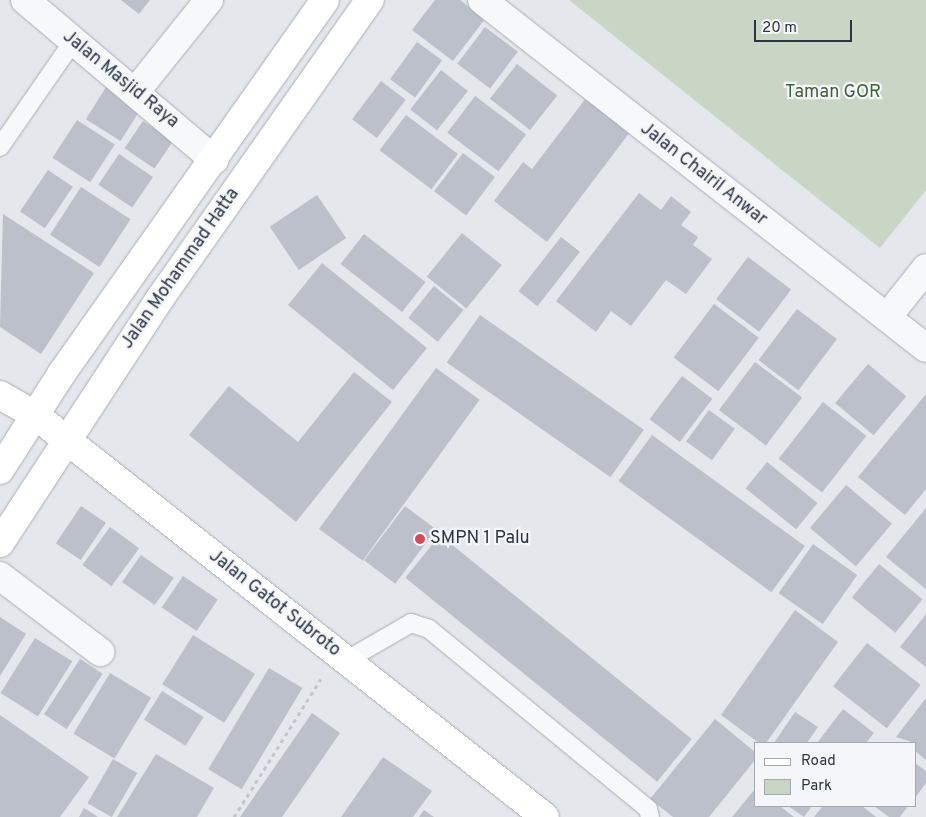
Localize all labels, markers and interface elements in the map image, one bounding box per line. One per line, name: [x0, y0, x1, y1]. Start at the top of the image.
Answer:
scale bar: [756, 10, 854, 42]
text: 20 m: [762, 19, 797, 38]
street label: Jalan Masjid Raya: [58, 27, 182, 133]
park label: Taman GOR: [785, 82, 881, 104]
street label: Jalan Chairil Anwar: [635, 118, 771, 232]
street label: Jalan Mohammad Hatta: [117, 184, 245, 354]
place label: SMPN 1 Palu: [430, 528, 530, 550]
marker: SMPN 1 Palu: [414, 533, 426, 545]
street label: Jalan Gatot Subroto: [204, 546, 344, 662]
legend: [754, 742, 916, 807]
text: Road: [801, 752, 836, 771]
text: Park: [801, 777, 832, 796]

